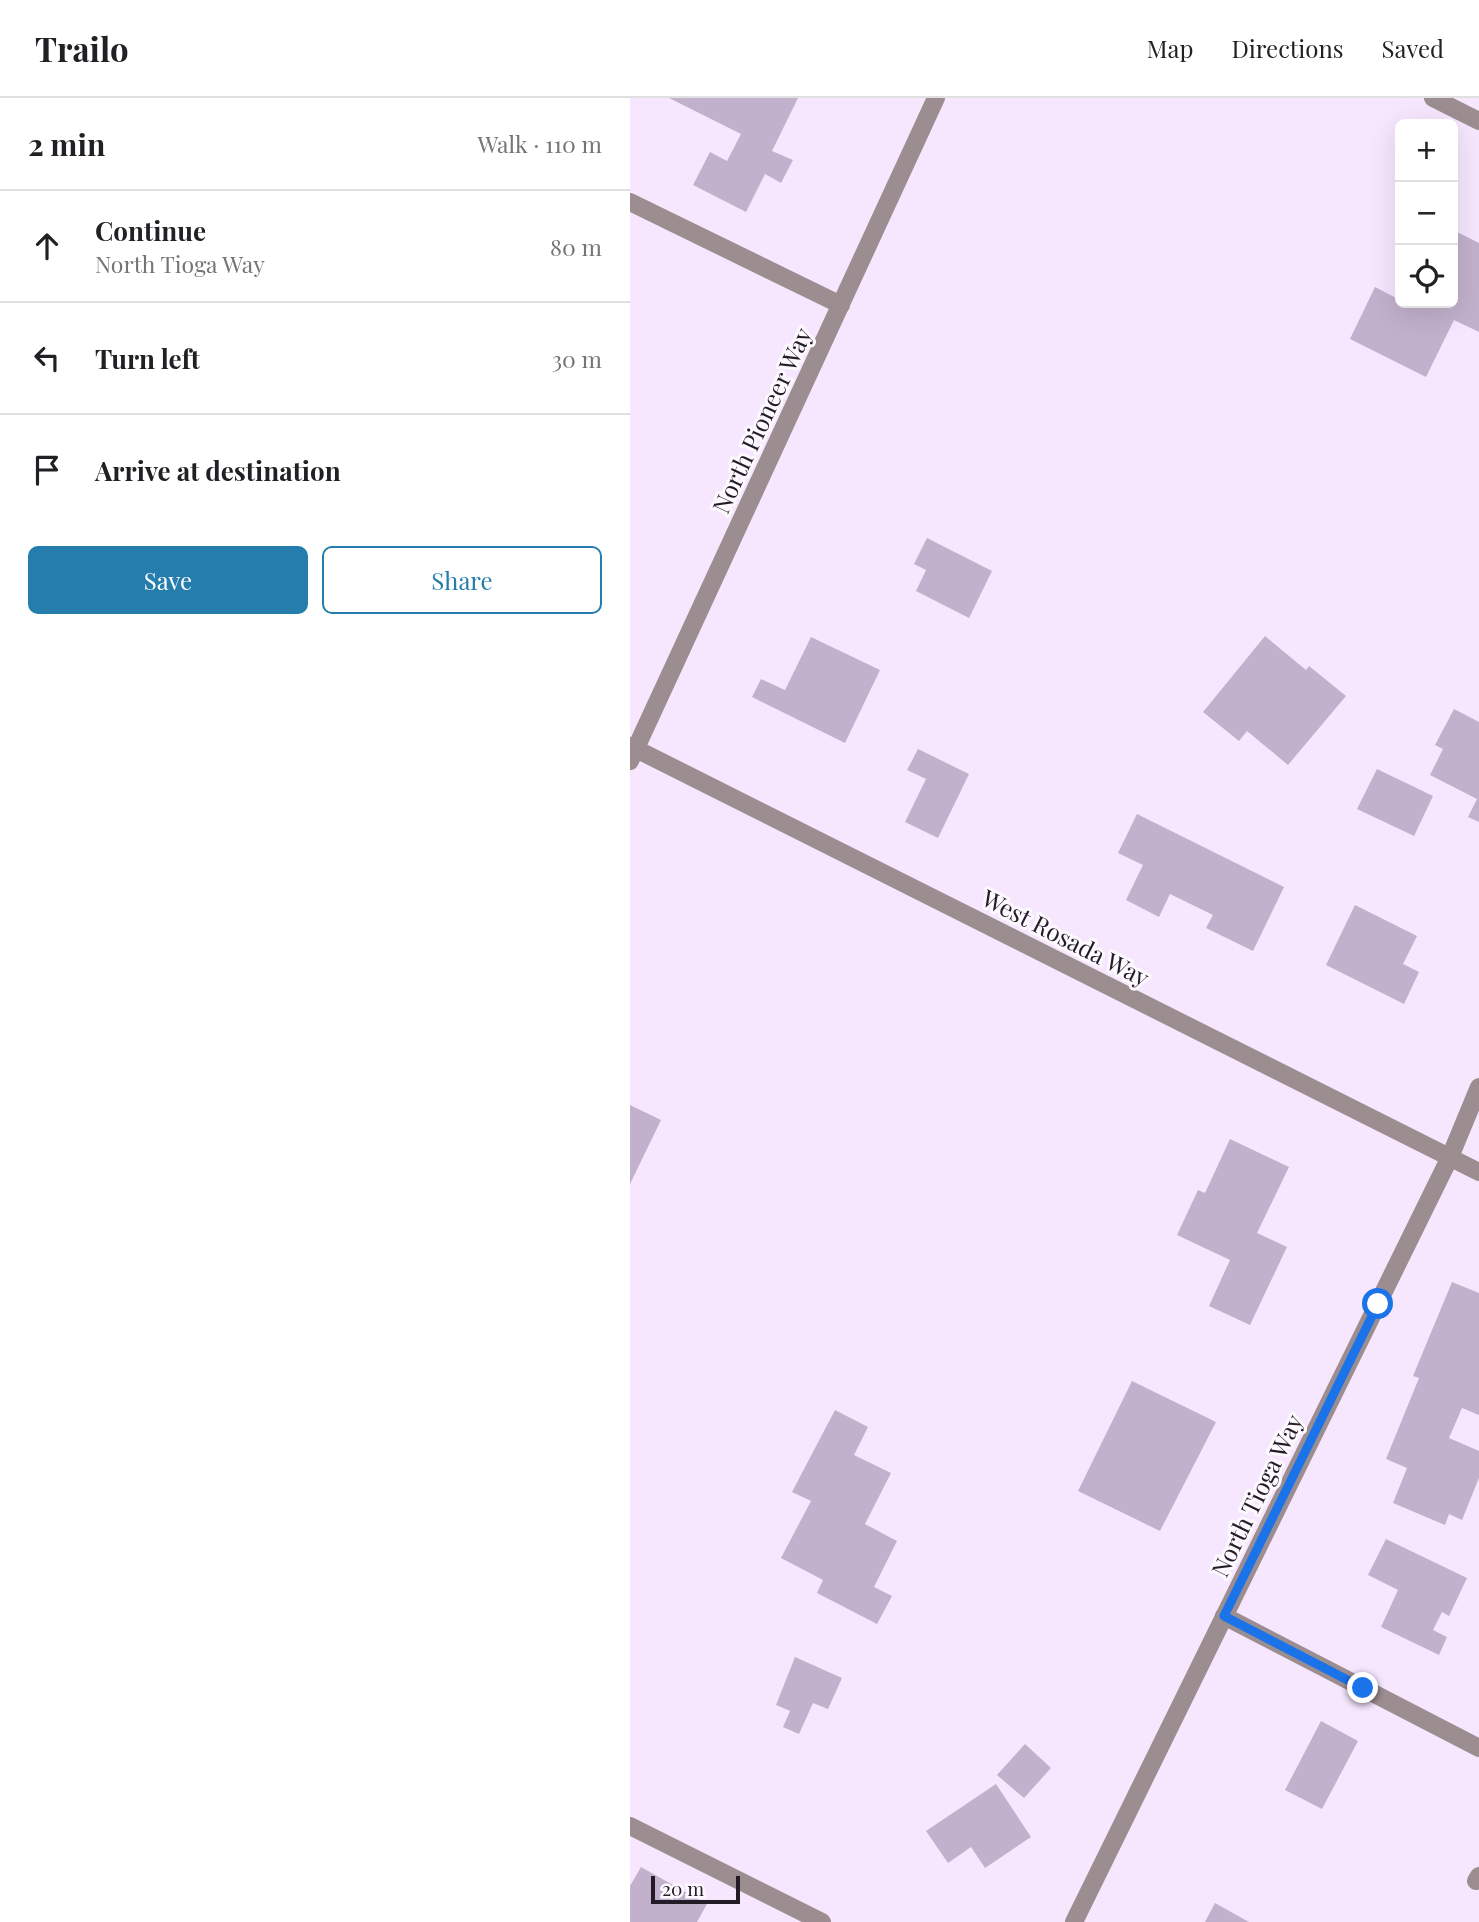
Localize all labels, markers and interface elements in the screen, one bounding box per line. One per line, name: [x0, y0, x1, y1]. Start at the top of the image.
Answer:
text: Trailo: [35, 26, 129, 70]
text: Map: [1147, 32, 1193, 64]
text: Directions: [1231, 32, 1344, 64]
text: Saved: [1382, 32, 1444, 64]
map controls: [1395, 119, 1458, 308]
button: +: [1395, 119, 1458, 182]
text: 2 min: [28, 124, 105, 164]
text: Walk · 110 m: [477, 128, 602, 159]
button: −: [1395, 182, 1458, 245]
text: Continue: [95, 213, 206, 248]
icon: ahead: [28, 227, 66, 265]
text: 80 m: [550, 231, 602, 262]
button: locate: [1395, 245, 1458, 308]
text: North Tioga Way: [95, 248, 265, 279]
street label: North Pioneer Way: [704, 322, 818, 518]
icon: left: [28, 339, 66, 377]
text: Turn left: [95, 341, 200, 376]
text: 30 m: [552, 343, 602, 374]
icon: arrive: [28, 451, 66, 489]
text: Arrive at destination: [95, 453, 341, 488]
button: Save: [28, 546, 308, 614]
button: Share: [322, 546, 602, 614]
street label: West Rosada Way: [976, 881, 1155, 993]
route start: [1362, 1288, 1393, 1319]
street label: North Tioga Way: [1203, 1408, 1309, 1582]
route end: [1347, 1672, 1378, 1703]
scale bar: [651, 1873, 740, 1905]
text: 20 m: [662, 1875, 704, 1901]

